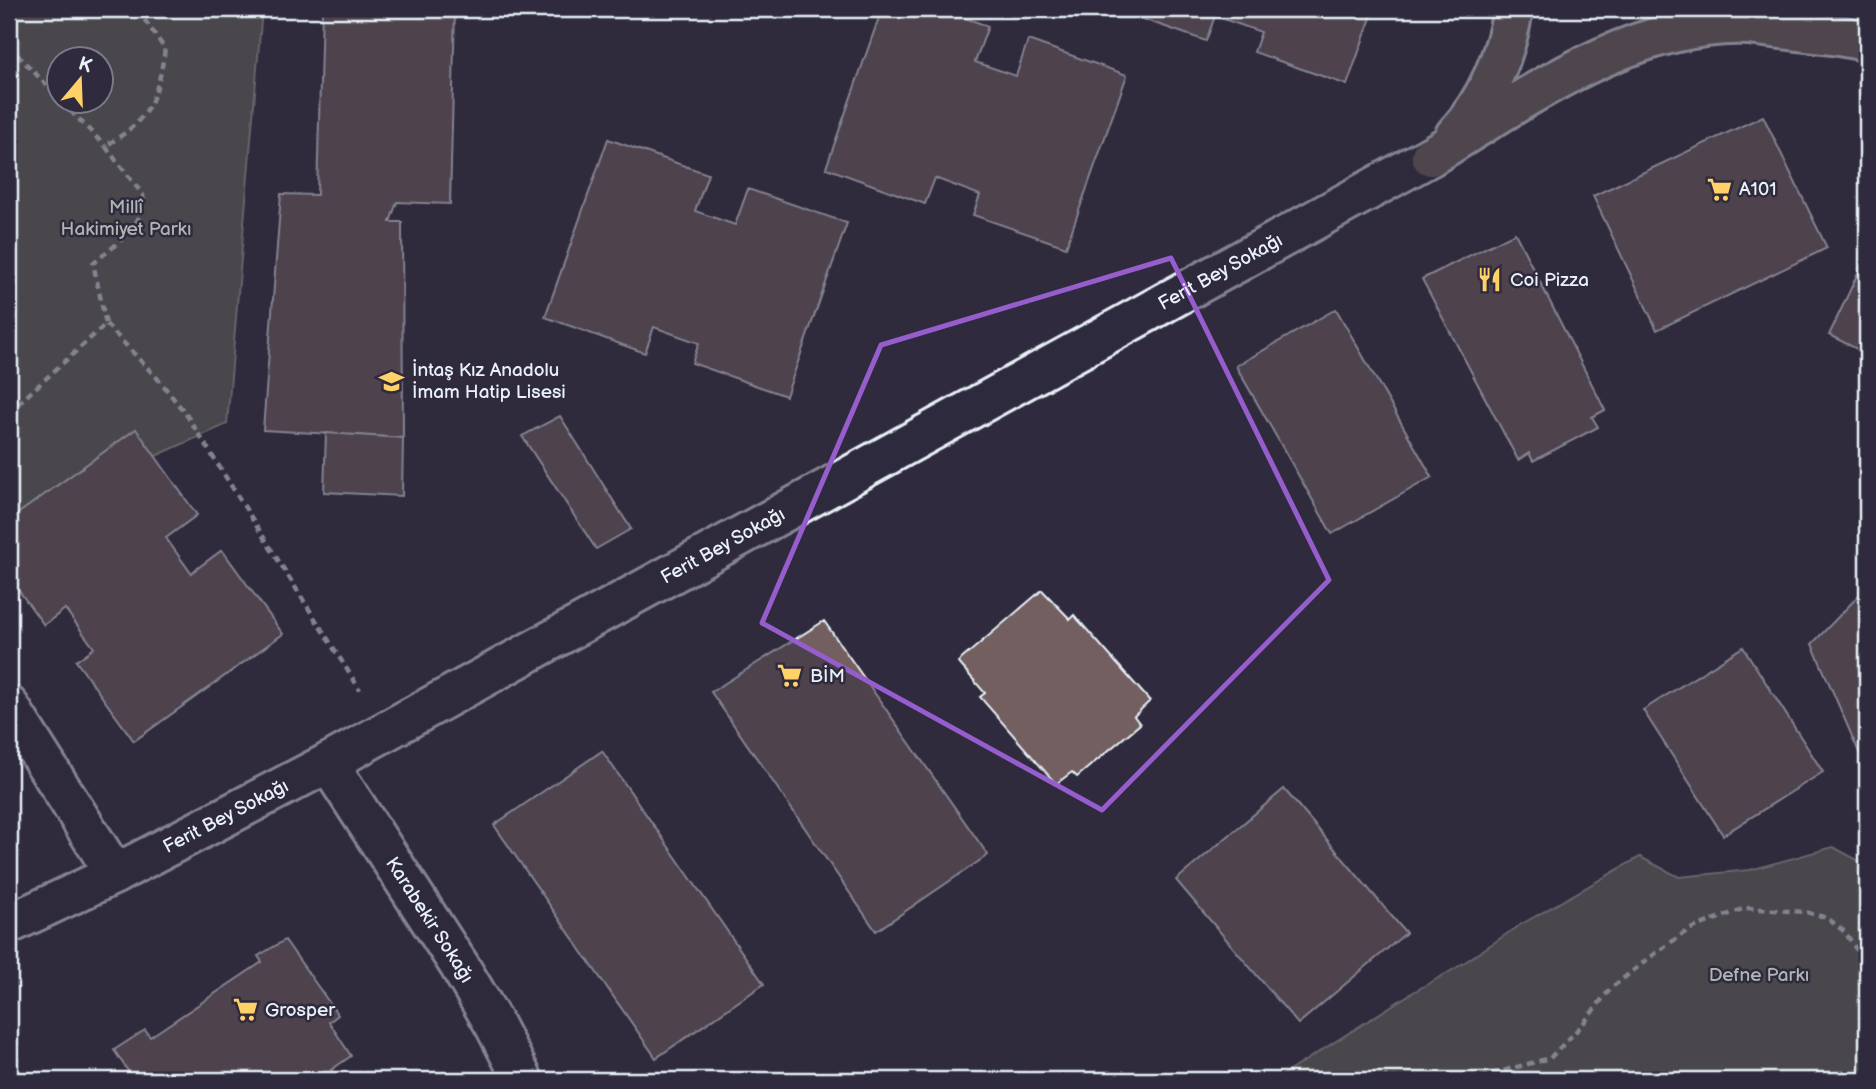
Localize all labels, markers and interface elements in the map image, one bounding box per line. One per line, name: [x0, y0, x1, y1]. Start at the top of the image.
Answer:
north arrow: [46, 46, 116, 116]
text: K: [75, 52, 95, 78]
supermarket icon: A101: [1705, 175, 1733, 203]
place label: A101: [1739, 178, 1777, 201]
park label: Millî Hakimiyet Parkı: [61, 196, 191, 241]
street label: Ferit Bey Sokağı: [1154, 229, 1286, 315]
restaurant icon: Coi Pizza: [1476, 266, 1504, 294]
place label: Coi Pizza: [1510, 269, 1589, 292]
place label: İntaş Kız Anadolu İmam Hatip Lisesi: [412, 359, 566, 404]
school or university icon: İntaş Kız Anadolu İmam Hatip Lisesi: [378, 367, 406, 395]
street label: Ferit Bey Sokağı: [657, 502, 789, 589]
supermarket icon: BİM: [776, 662, 804, 690]
place label: BİM: [810, 665, 845, 688]
street label: Ferit Bey Sokağı: [159, 774, 292, 858]
street label: Karabekir Sokağı: [381, 853, 478, 987]
park label: Defne Parkı: [1709, 964, 1809, 987]
supermarket icon: Grosper: [231, 996, 259, 1024]
place label: Grosper: [265, 999, 336, 1022]

